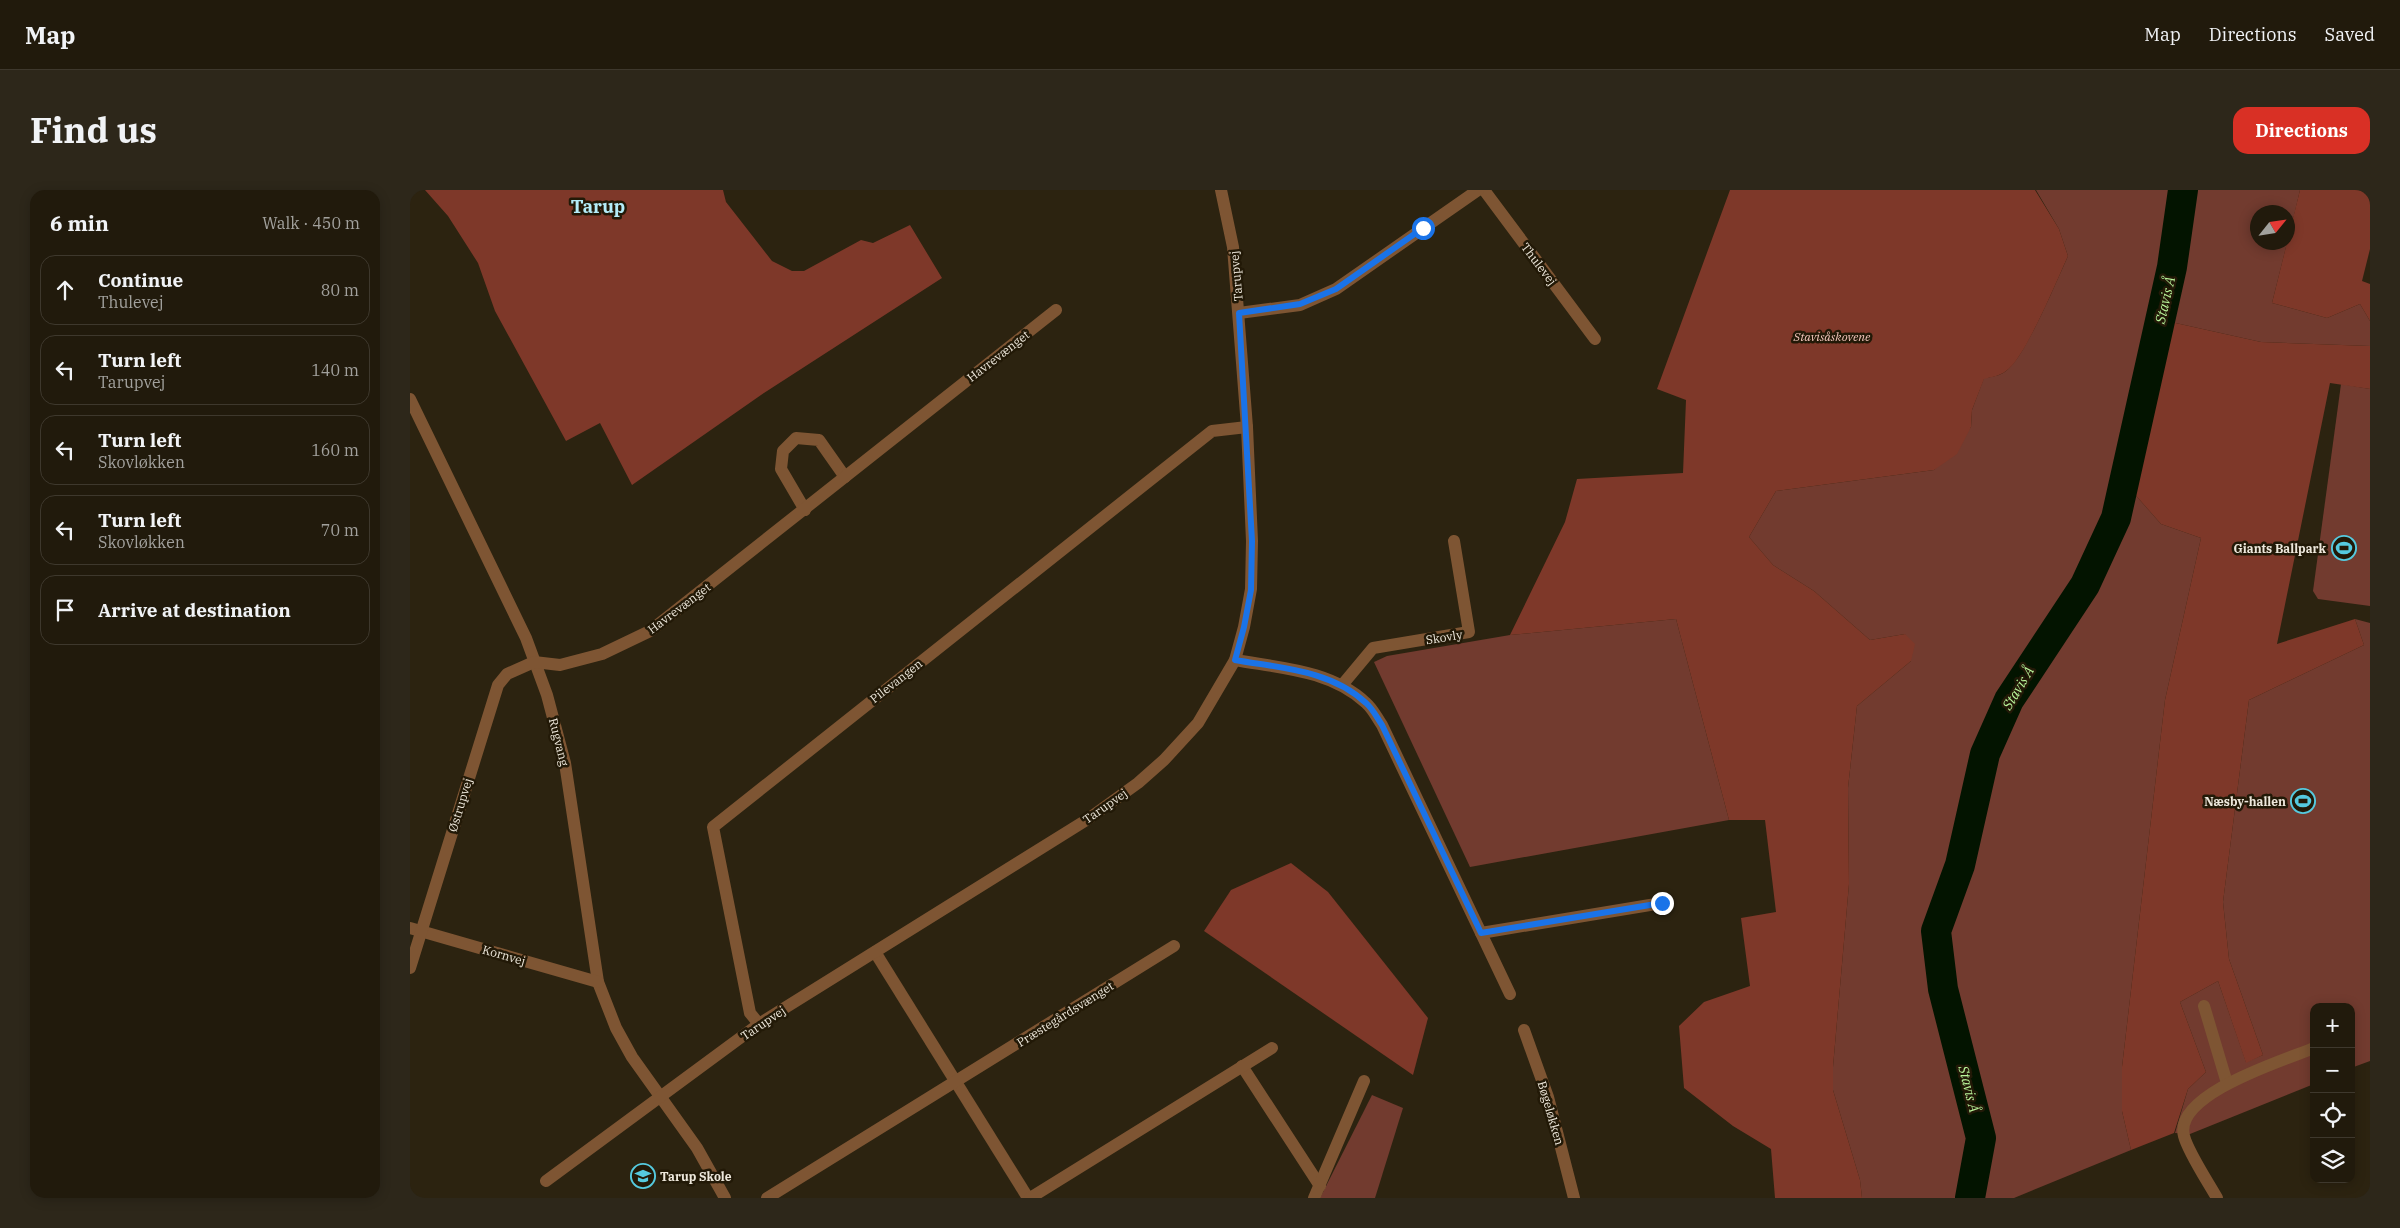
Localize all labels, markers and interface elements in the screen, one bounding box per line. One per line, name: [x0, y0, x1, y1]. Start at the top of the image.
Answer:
text: Map: [25, 19, 75, 51]
text: Map: [2144, 23, 2181, 46]
text: Directions: [2209, 23, 2297, 46]
text: Saved: [2325, 23, 2375, 46]
text: Find us: [30, 107, 157, 153]
button: Directions: [2233, 107, 2370, 154]
district label: Tarup: [571, 195, 625, 218]
north arrow: [2250, 205, 2295, 250]
text: 6 min: [50, 209, 109, 237]
text: Walk · 450 m: [262, 213, 360, 233]
route start: [1412, 217, 1435, 240]
street label: Thulevej: [1518, 240, 1560, 288]
street label: Tarupvej: [1226, 250, 1246, 302]
text: Continue: [98, 268, 183, 292]
water label: Stavis Å: [2150, 274, 2179, 326]
icon: ahead: [51, 276, 79, 304]
text: 80 m: [321, 280, 359, 300]
text: Thulevej: [98, 292, 164, 312]
street label: Havrevænget: [964, 327, 1032, 385]
park label: Stavisåskovene: [1793, 329, 1871, 344]
text: Turn left: [98, 348, 181, 372]
icon: left: [51, 356, 79, 384]
text: 140 m: [311, 360, 359, 380]
text: Tarupvej: [98, 372, 165, 392]
text: Turn left: [98, 428, 181, 452]
icon: left: [51, 436, 79, 464]
text: 160 m: [311, 440, 359, 460]
text: Skovløkken: [98, 452, 185, 472]
text: Turn left: [98, 508, 181, 532]
icon: left: [51, 516, 79, 544]
text: 70 m: [321, 520, 359, 540]
text: Skovløkken: [98, 532, 185, 552]
sports icon: Giants Ballpark: [2331, 535, 2357, 561]
place label: Giants Ballpark: [2233, 541, 2327, 556]
street label: Havrevænget: [645, 579, 713, 637]
icon: arrive: [51, 596, 79, 624]
text: Arrive at destination: [98, 598, 291, 622]
street label: Skovly: [1425, 627, 1464, 647]
street label: Pilevangen: [867, 656, 925, 706]
water label: Stavis Å: [1997, 662, 2038, 714]
street label: Rugvang: [546, 716, 572, 768]
street label: Østrupvej: [445, 776, 475, 834]
street label: Tarupvej: [1080, 785, 1130, 827]
sports icon: Næsby-hallen: [2290, 788, 2316, 814]
place label: Næsby-hallen: [2204, 794, 2286, 809]
route end: [1651, 892, 1674, 915]
street label: Kornvej: [481, 942, 527, 968]
street label: Præstegårdsvænget: [1014, 978, 1116, 1050]
street label: Tarupvej: [738, 1003, 788, 1043]
map controls: [2310, 1003, 2355, 1183]
button: +: [2310, 1003, 2355, 1048]
button: −: [2310, 1048, 2355, 1093]
water label: Stavis Å: [1954, 1062, 1984, 1114]
street label: Bøgeløkken: [1535, 1079, 1567, 1147]
button: locate: [2310, 1093, 2355, 1138]
button: layers: [2310, 1138, 2355, 1183]
school or university icon: Tarup Skole: [630, 1163, 656, 1189]
place label: Tarup Skole: [660, 1169, 732, 1184]

